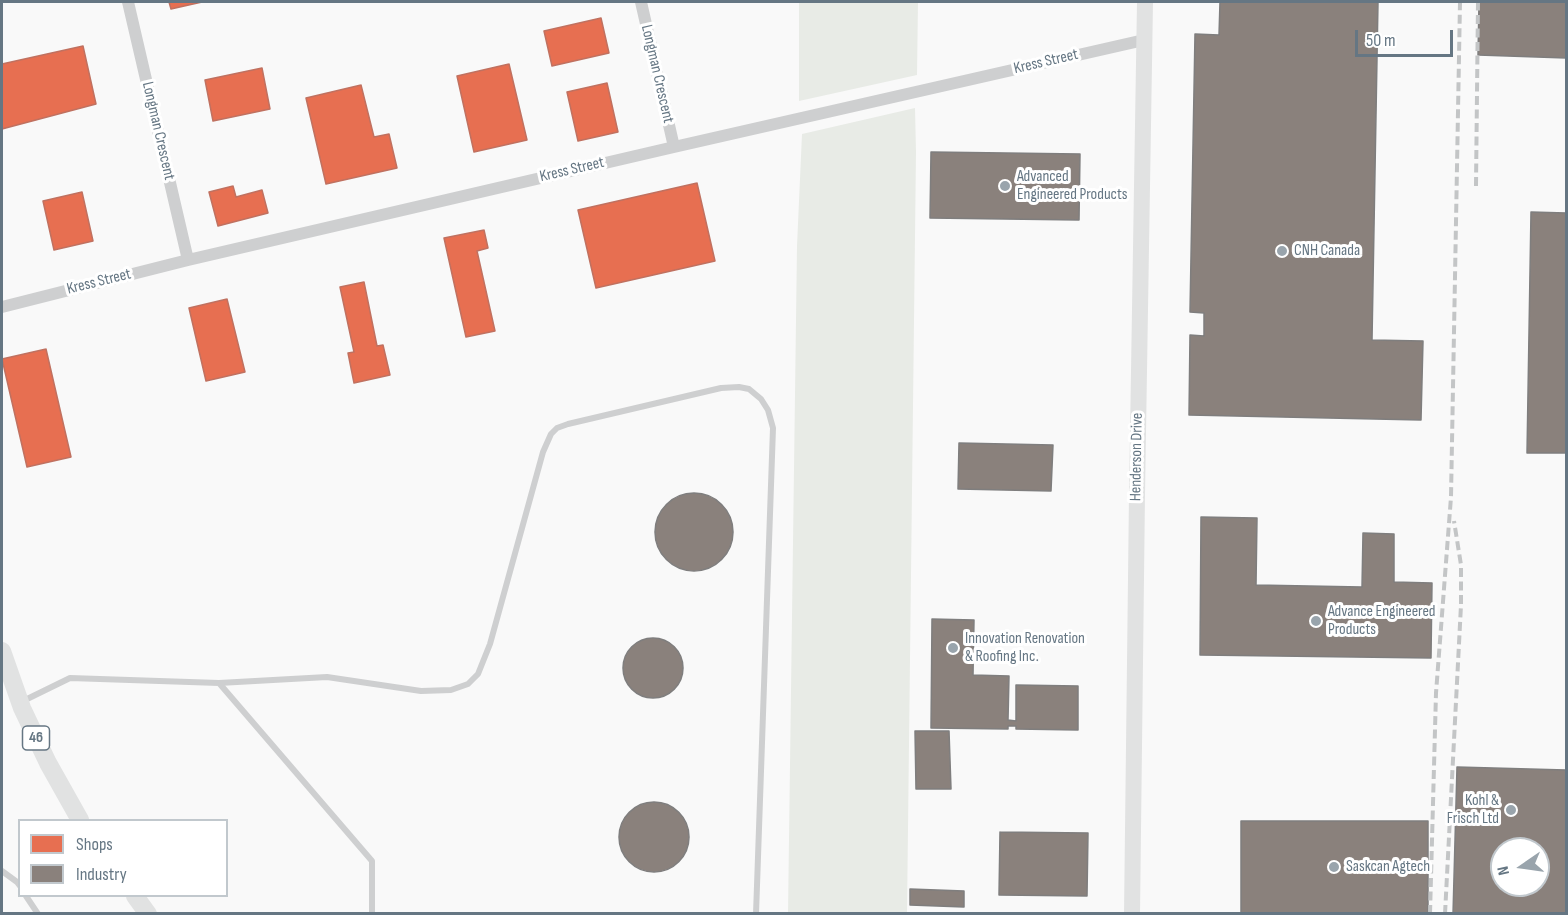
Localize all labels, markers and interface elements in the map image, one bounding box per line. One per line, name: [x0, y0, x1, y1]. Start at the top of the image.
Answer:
scale bar: [1358, 18, 1456, 56]
street label: Longman Crescent: [636, 23, 678, 125]
text: 50 m: [1366, 30, 1396, 51]
street label: Kress Street: [1012, 45, 1080, 79]
street label: Longman Crescent: [137, 80, 179, 182]
street label: Kress Street: [538, 153, 606, 187]
place label: Advanced Engineered Products: [1017, 167, 1127, 205]
marker: Advanced Engineered Products: [998, 179, 1012, 193]
place label: CNH Canada: [1294, 241, 1360, 261]
marker: CNH Canada: [1275, 244, 1289, 258]
street label: Kress Street: [65, 265, 133, 299]
street label: Henderson Drive: [1127, 413, 1147, 501]
place label: Advance Engineered Products: [1328, 602, 1436, 640]
marker: Advance Engineered Products: [1309, 614, 1323, 628]
place label: Innovation Renovation & Roofing Inc.: [965, 629, 1085, 667]
marker: Innovation Renovation & Roofing Inc.: [946, 641, 960, 655]
road number: 46: [22, 726, 50, 750]
place label: Kohl & Frisch Ltd: [1447, 791, 1499, 829]
marker: Kohl & Frisch Ltd: [1504, 803, 1518, 817]
legend: [18, 819, 228, 897]
text: Shops: [76, 834, 113, 855]
north arrow: [1490, 837, 1550, 897]
place label: Saskcan Agtech: [1346, 857, 1430, 877]
marker: Saskcan Agtech: [1327, 860, 1341, 874]
text: Industry: [76, 864, 127, 885]
text: N: [1494, 864, 1514, 877]

